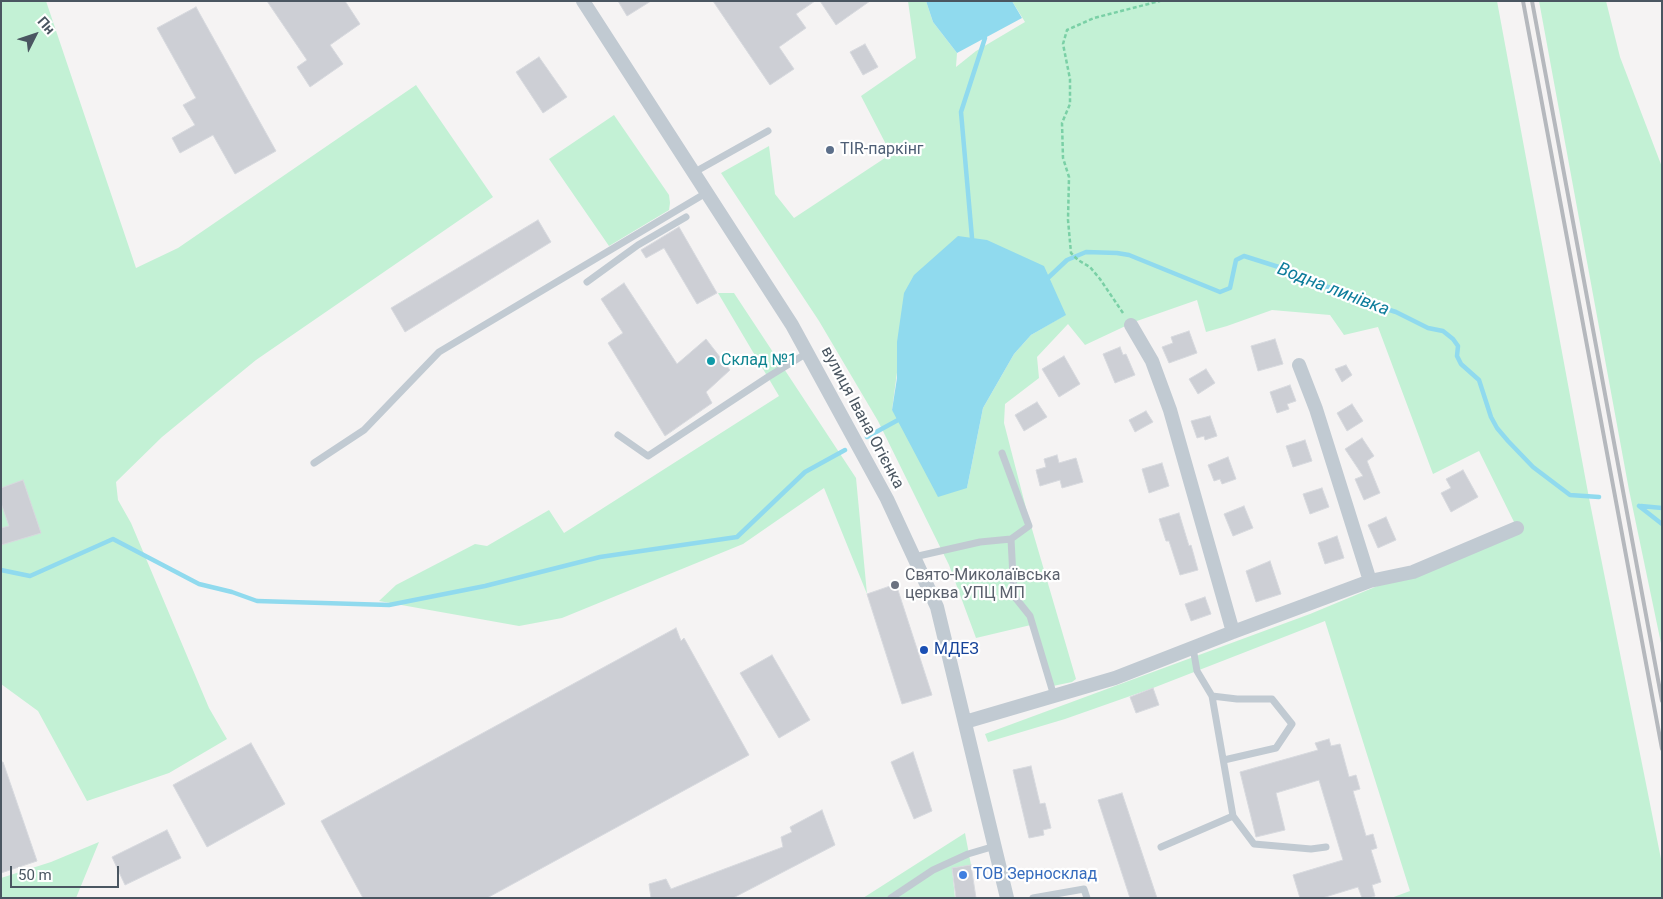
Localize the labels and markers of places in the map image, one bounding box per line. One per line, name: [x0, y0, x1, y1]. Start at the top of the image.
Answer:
place label: TIR-паркінг: [840, 140, 924, 160]
marker: TIR-паркінг: [824, 144, 836, 156]
place label: Склад №1: [721, 351, 797, 371]
marker: Склад №1: [705, 355, 717, 367]
place label: Свято-Миколаївська церква УПЦ МП: [905, 566, 1060, 604]
marker: Свято-Миколаївська церква УПЦ МП: [889, 579, 901, 591]
place label: МДЕЗ: [934, 640, 979, 660]
marker: МДЕЗ: [918, 644, 930, 656]
place label: ТОВ Зерносклад: [973, 865, 1097, 885]
marker: ТОВ Зерносклад: [957, 869, 969, 881]

